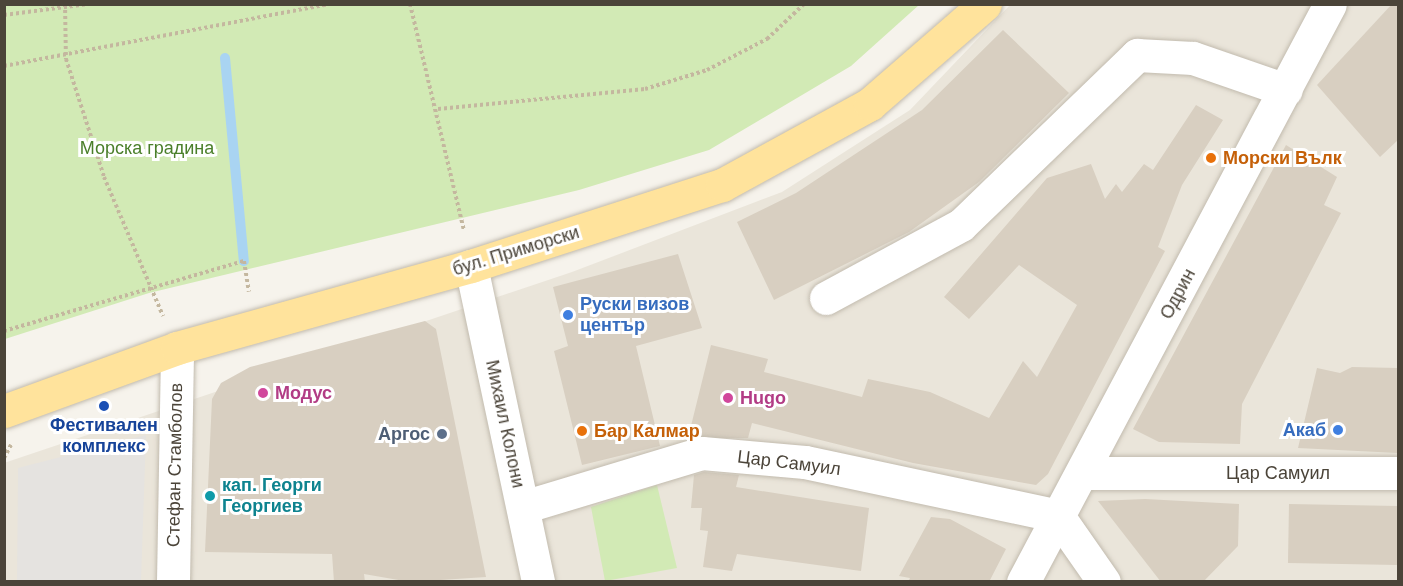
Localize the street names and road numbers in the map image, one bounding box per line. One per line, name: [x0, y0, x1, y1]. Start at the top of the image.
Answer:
street label: бул. Приморски: [450, 221, 582, 281]
street label: Одрин: [1156, 265, 1200, 323]
street label: Михаил Колони: [481, 358, 529, 490]
street label: Стефан Стамболов: [163, 383, 187, 547]
street label: Цар Самуил: [736, 446, 842, 480]
street label: Цар Самуил: [1226, 462, 1330, 484]

